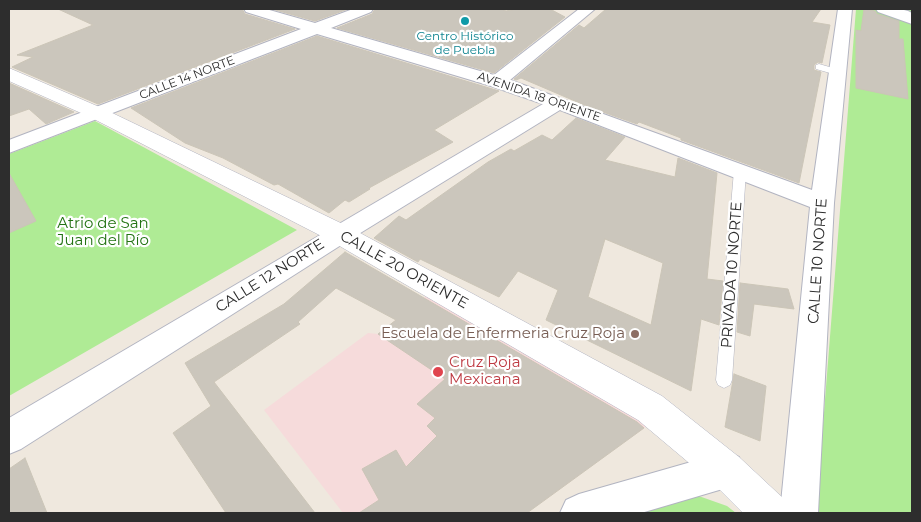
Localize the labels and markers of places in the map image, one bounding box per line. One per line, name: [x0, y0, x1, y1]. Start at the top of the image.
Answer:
marker: Centro Histórico de Puebla: [459, 15, 471, 27]
place label: Centro Histórico de Puebla: [417, 29, 513, 57]
place label: Escuela de Enfermeria Cruz Roja: [381, 325, 625, 343]
marker: Escuela de Enfermeria Cruz Roja: [629, 328, 641, 340]
place label: Cruz Roja Mexicana: [449, 354, 520, 389]
marker: Cruz Roja Mexicana: [431, 365, 445, 379]

